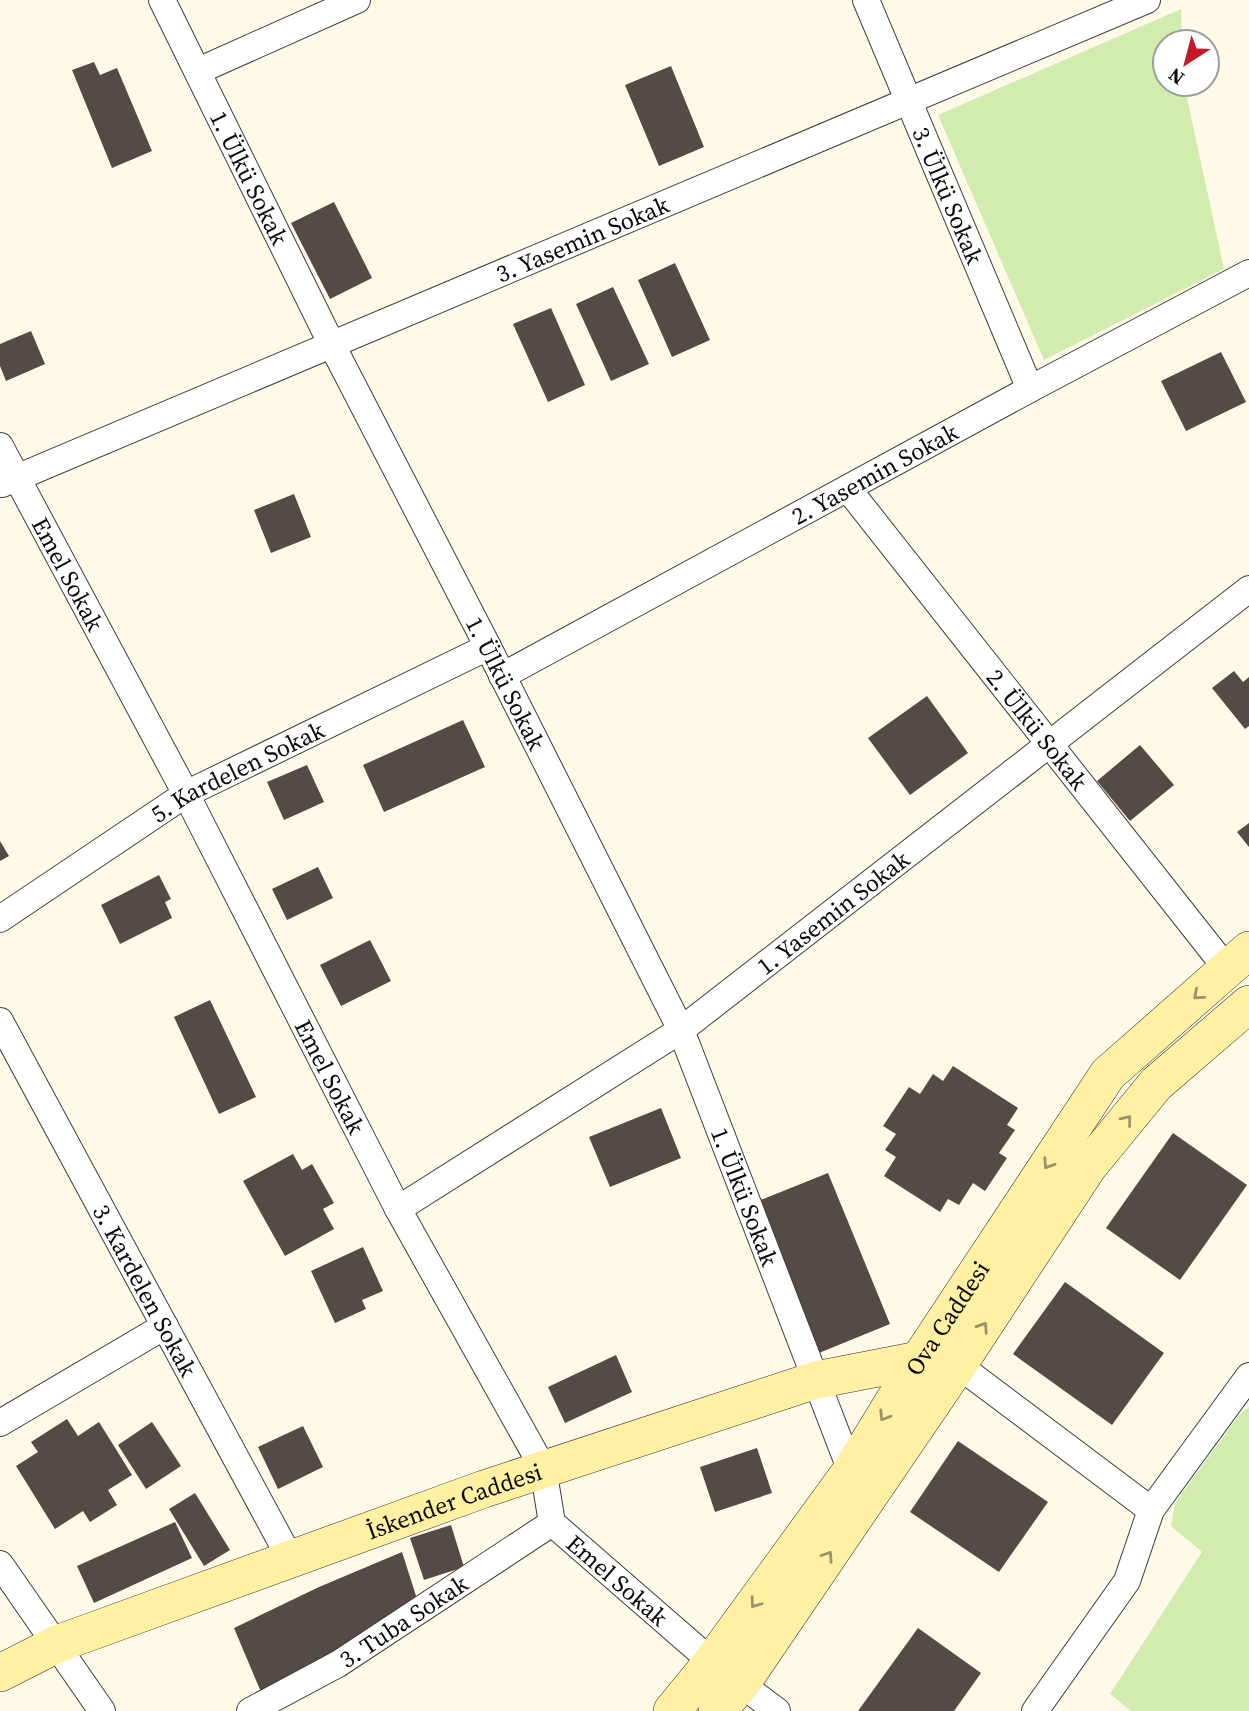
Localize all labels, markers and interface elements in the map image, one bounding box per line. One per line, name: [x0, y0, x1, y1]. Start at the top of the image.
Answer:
north arrow: [1151, 28, 1221, 98]
text: N: [1163, 62, 1189, 91]
street label: 1. Ülkü Sokak: [202, 105, 297, 251]
street label: 3. Ülkü Sokak: [905, 122, 992, 270]
street label: 3. Yasemin Sokak: [491, 187, 675, 290]
street label: 2. Yasemin Sokak: [785, 414, 964, 532]
street label: Emel Sokak: [24, 511, 113, 637]
street label: 1. Ülkü Sokak: [458, 611, 554, 756]
street label: 2. Ülkü Sokak: [979, 662, 1096, 797]
street label: 5. Kardelen Sokak: [144, 712, 330, 830]
street label: 1. Yasemin Sokak: [750, 842, 917, 982]
one-way arrow: [1193, 987, 1206, 999]
street label: Emel Sokak: [287, 1014, 374, 1140]
one-way arrow: [1118, 1116, 1131, 1128]
street label: 1. Ülkü Sokak: [704, 1123, 787, 1271]
one-way arrow: [1044, 1156, 1057, 1169]
street label: 3. Kardelen Sokak: [85, 1198, 206, 1383]
street label: Ova Caddesi: [897, 1254, 997, 1382]
one-way arrow: [975, 1322, 987, 1335]
one-way arrow: [880, 1409, 893, 1422]
street label: İskender Caddesi: [362, 1455, 546, 1547]
street label: Emel Sokak: [560, 1527, 676, 1634]
one-way arrow: [820, 1551, 832, 1564]
street label: 3. Tuba Sokak: [333, 1566, 475, 1675]
one-way arrow: [751, 1595, 763, 1608]

